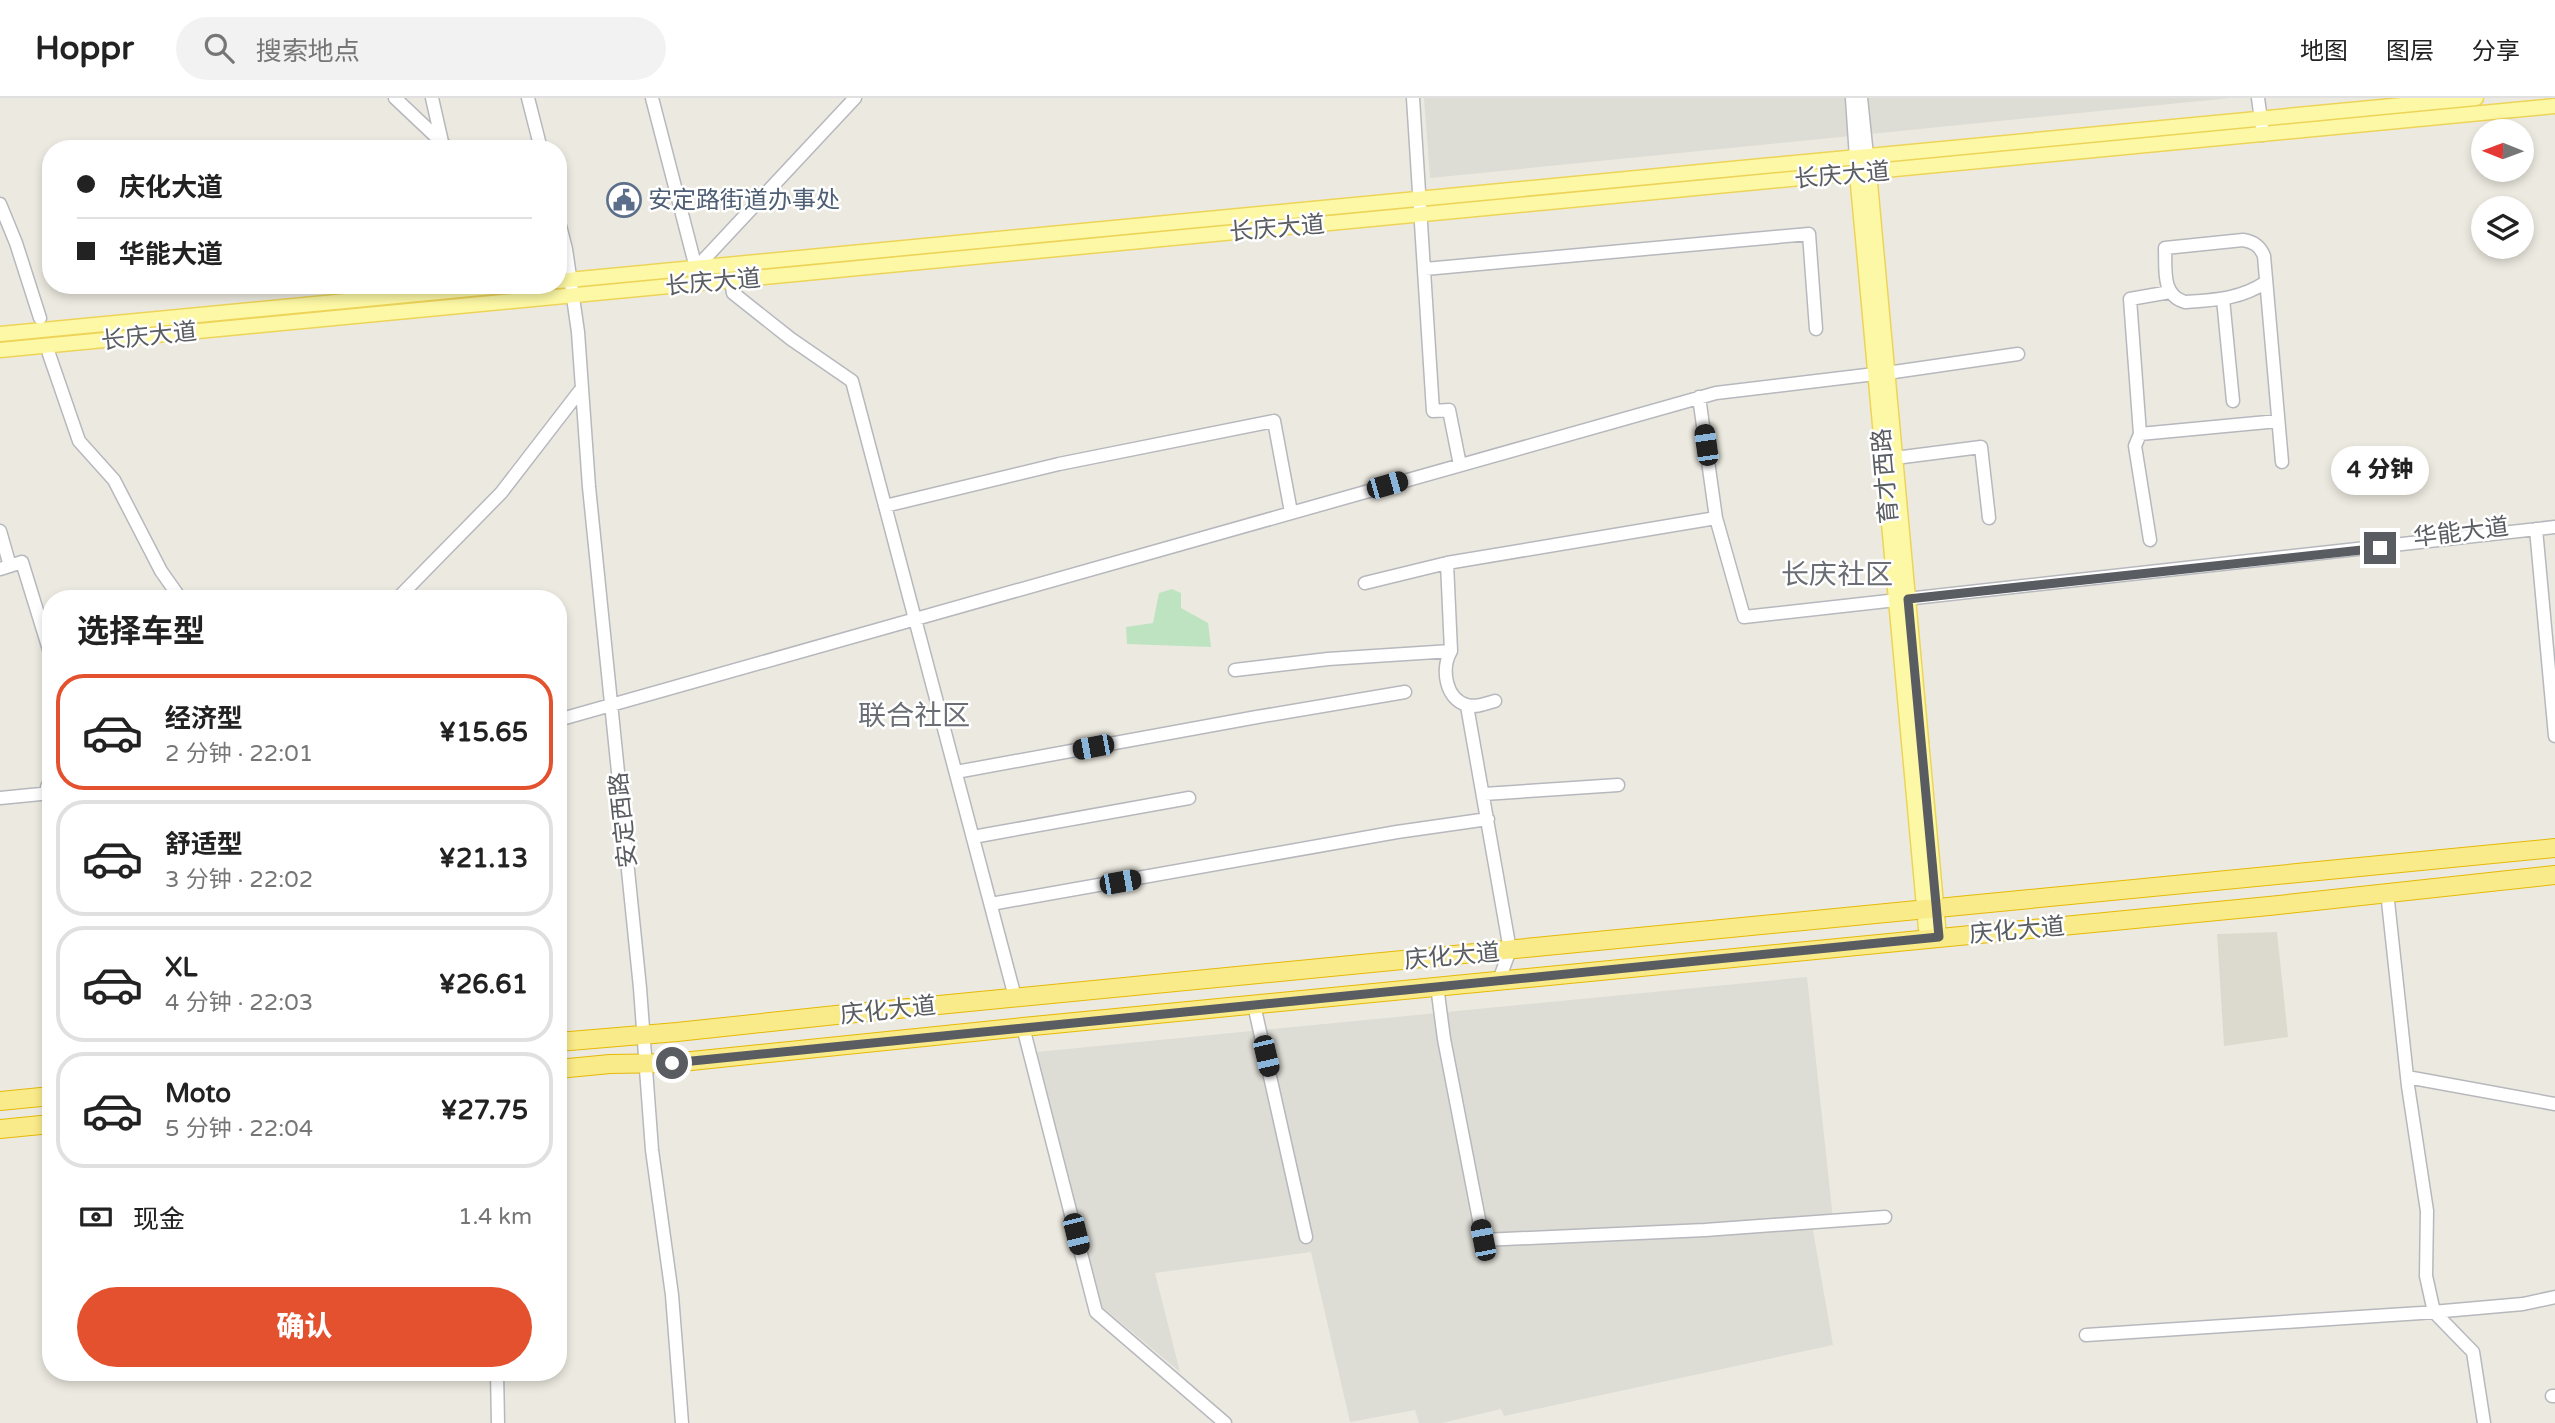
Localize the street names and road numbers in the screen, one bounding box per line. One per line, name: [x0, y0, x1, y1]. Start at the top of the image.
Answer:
street label: 长庆大道: [1793, 157, 1891, 194]
street label: 长庆大道: [1228, 210, 1326, 247]
street label: 长庆大道: [664, 264, 762, 301]
street label: 长庆大道: [100, 317, 198, 356]
street label: 育才西路: [1867, 427, 1904, 525]
street label: 华能大道: [2412, 512, 2510, 553]
street label: 安定西路: [604, 771, 643, 869]
street label: 庆化大道: [1968, 912, 2066, 949]
street label: 庆化大道: [1403, 938, 1501, 975]
street label: 庆化大道: [839, 991, 937, 1030]

